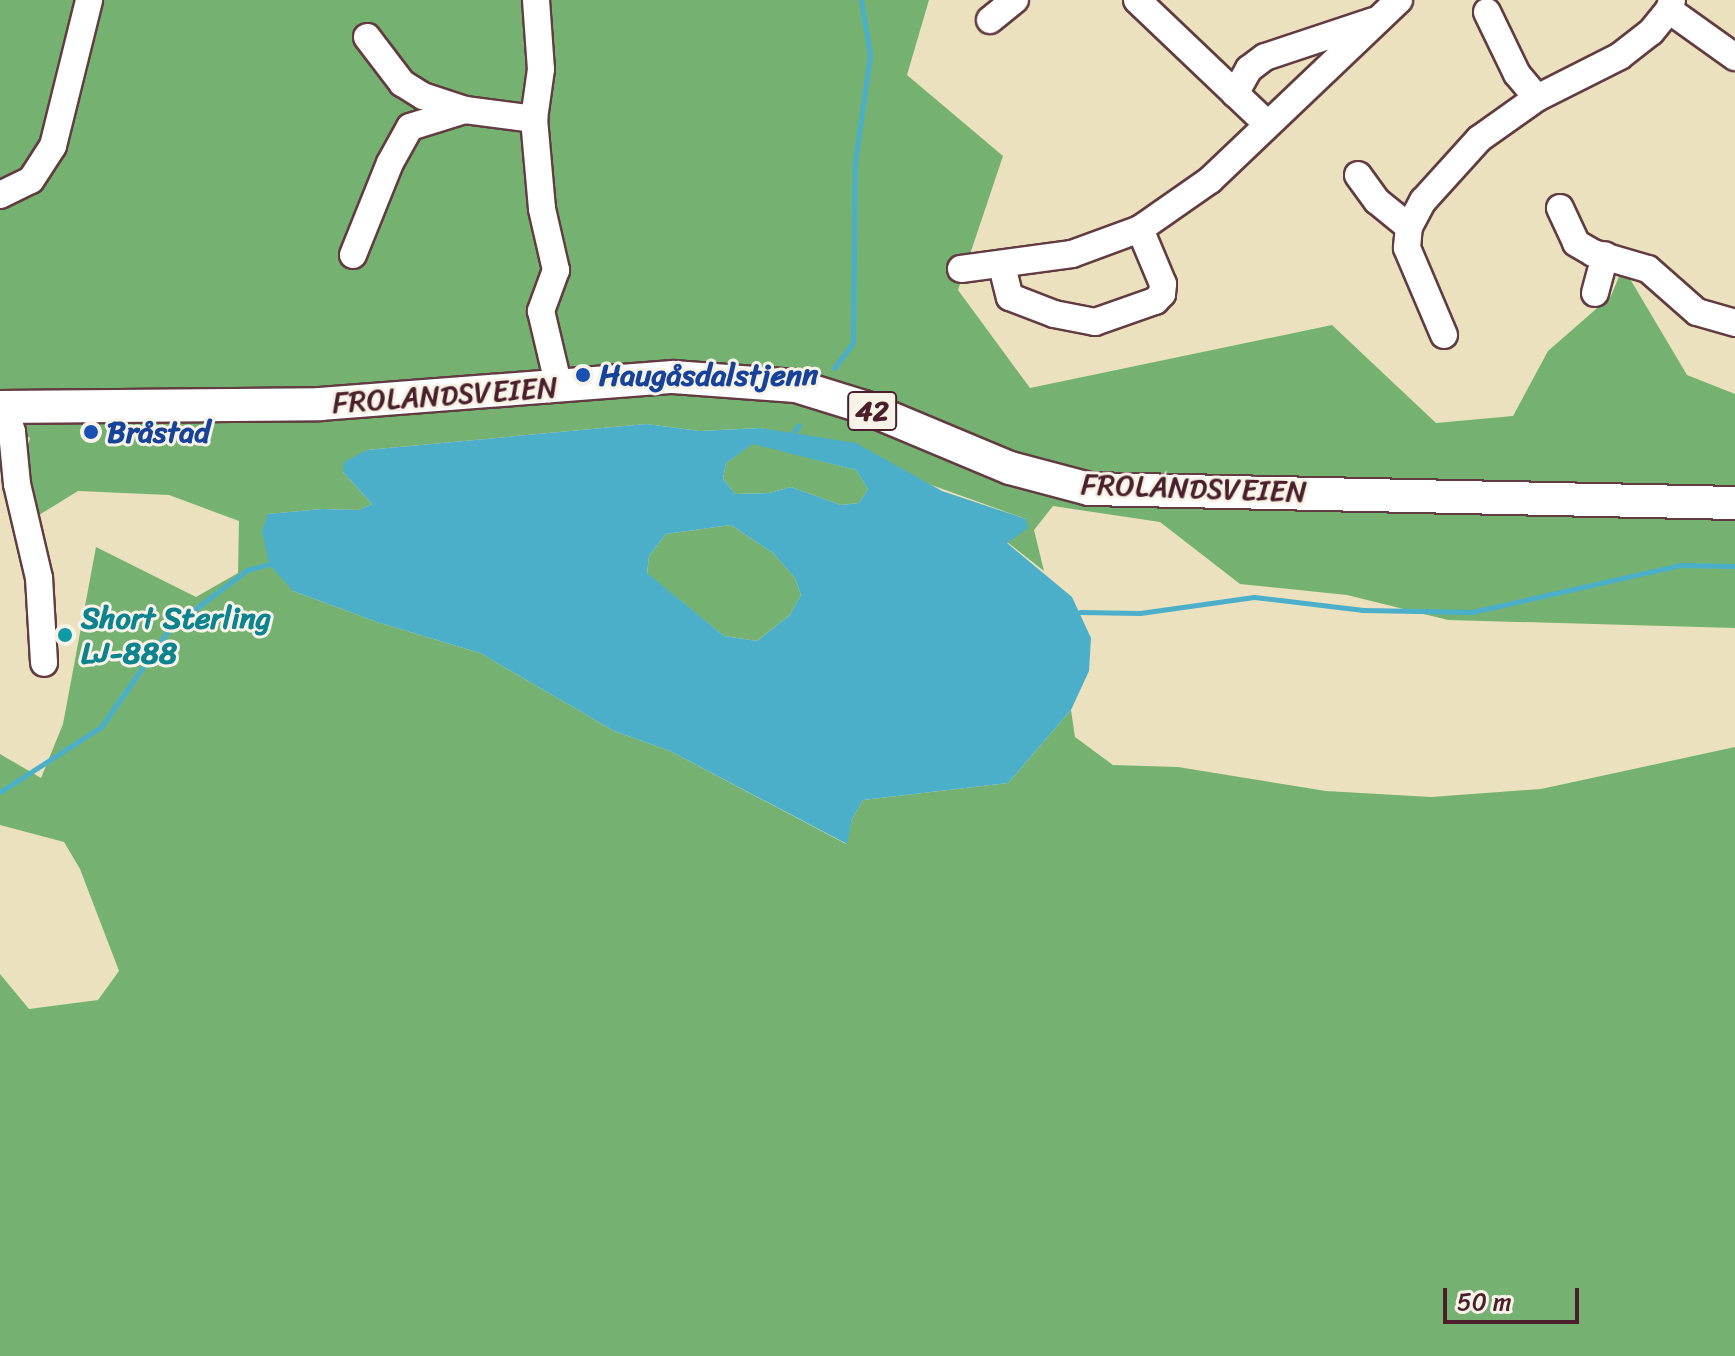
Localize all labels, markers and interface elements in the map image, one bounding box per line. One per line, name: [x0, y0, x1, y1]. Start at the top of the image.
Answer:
place label: Haugåsdalstjenn: [599, 357, 818, 393]
marker: Haugåsdalstjenn: [574, 366, 592, 384]
street label: FROLANDSVEIEN: [331, 369, 559, 421]
road number: 42: [846, 387, 898, 435]
place label: Bråstad: [107, 414, 210, 450]
marker: Bråstad: [82, 423, 100, 441]
street label: FROLANDSVEIEN: [1080, 466, 1308, 510]
place label: Short Sterling LJ-888: [81, 600, 271, 670]
marker: Short Sterling LJ-888: [56, 626, 74, 644]
scale bar: [1447, 1272, 1583, 1322]
text: 50 m: [1457, 1281, 1512, 1323]

